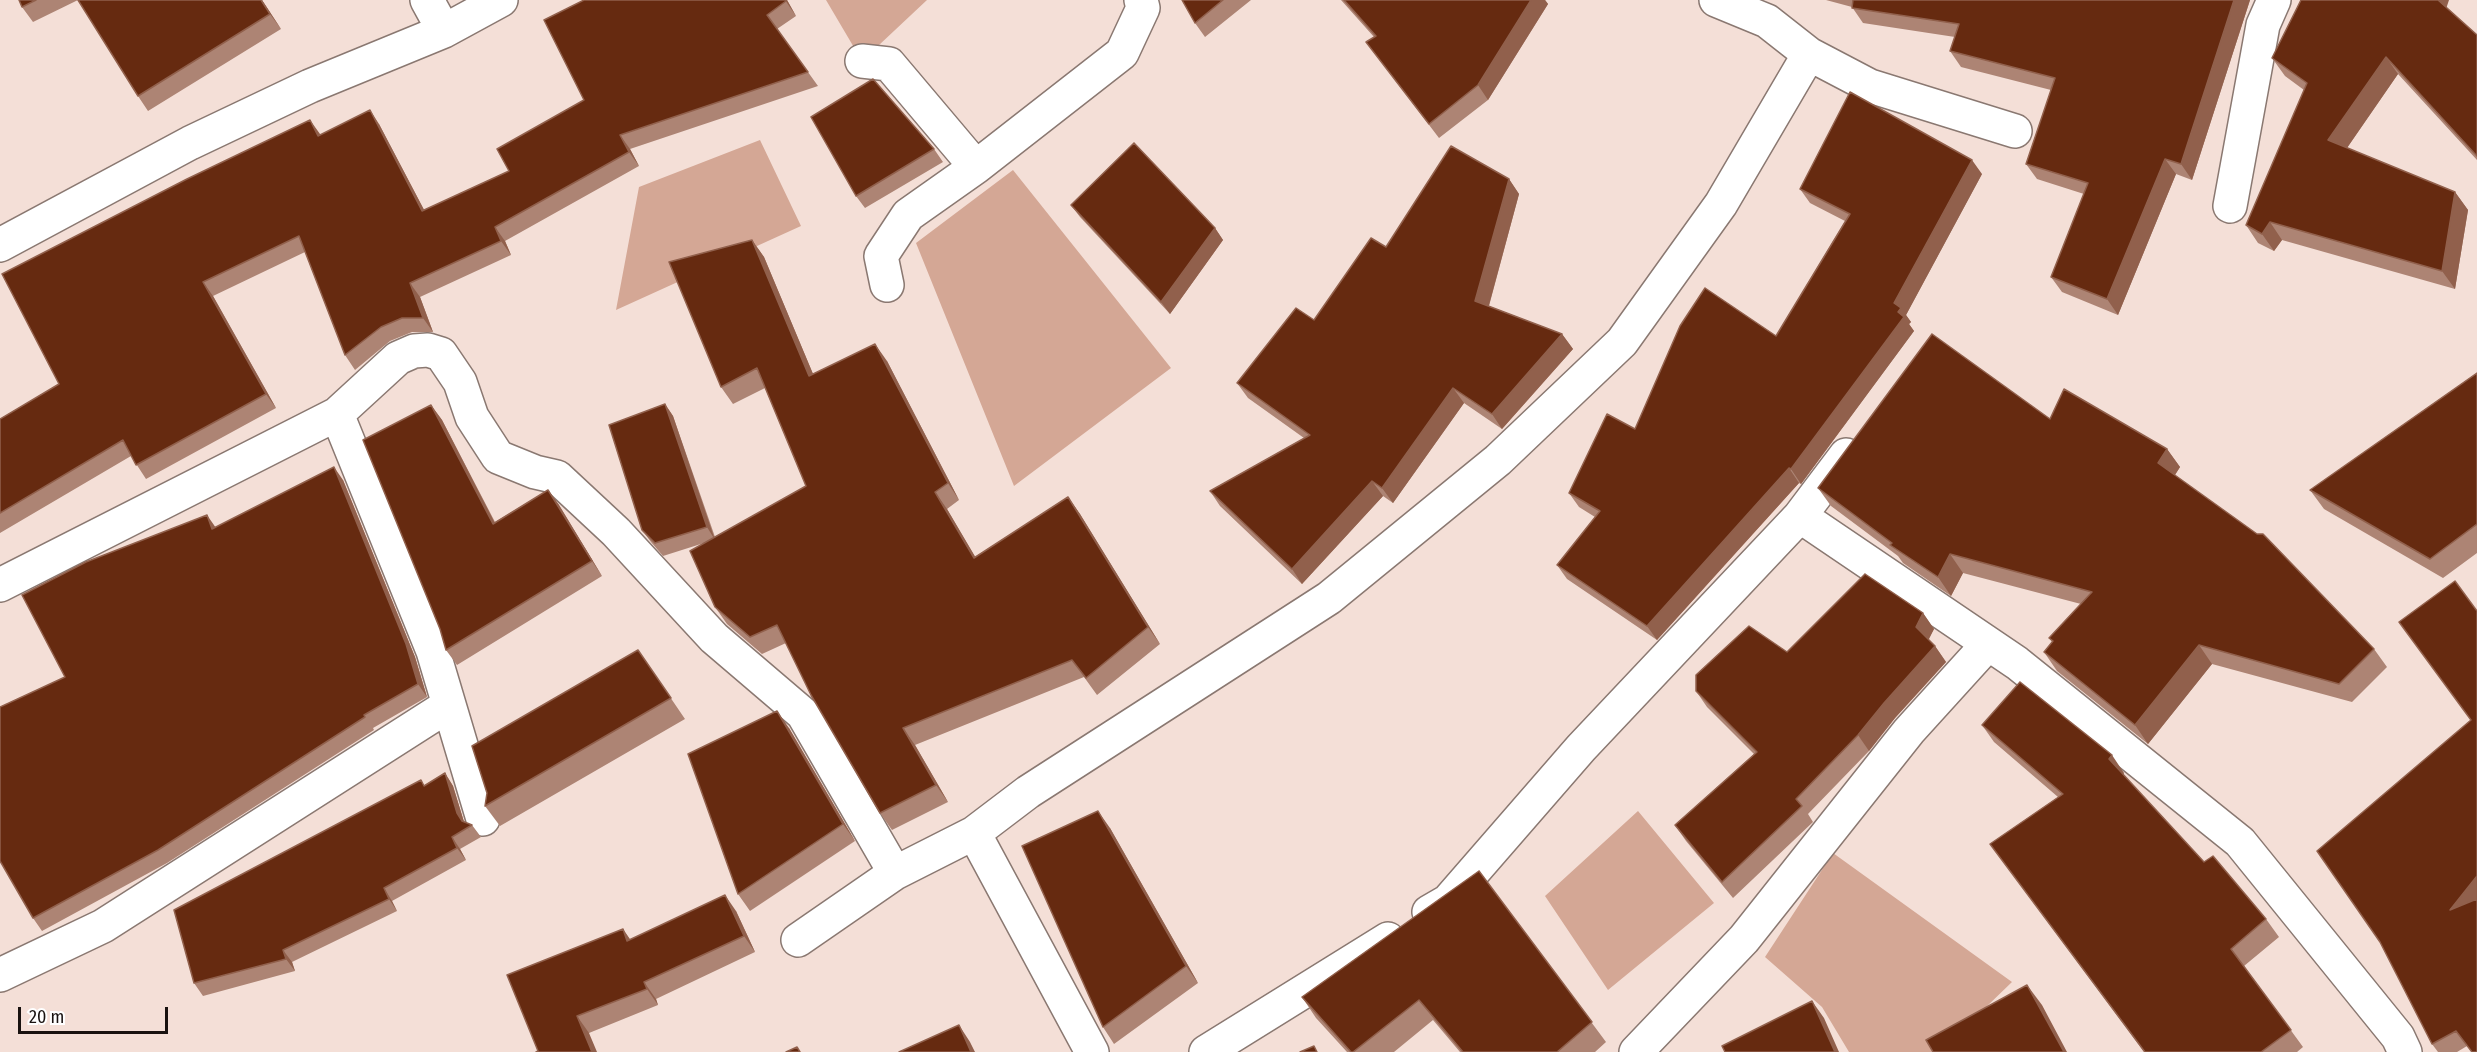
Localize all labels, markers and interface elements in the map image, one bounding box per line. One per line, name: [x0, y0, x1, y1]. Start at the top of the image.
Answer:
scale bar: [21, 995, 171, 1033]
text: 20 m: [29, 1006, 64, 1028]

